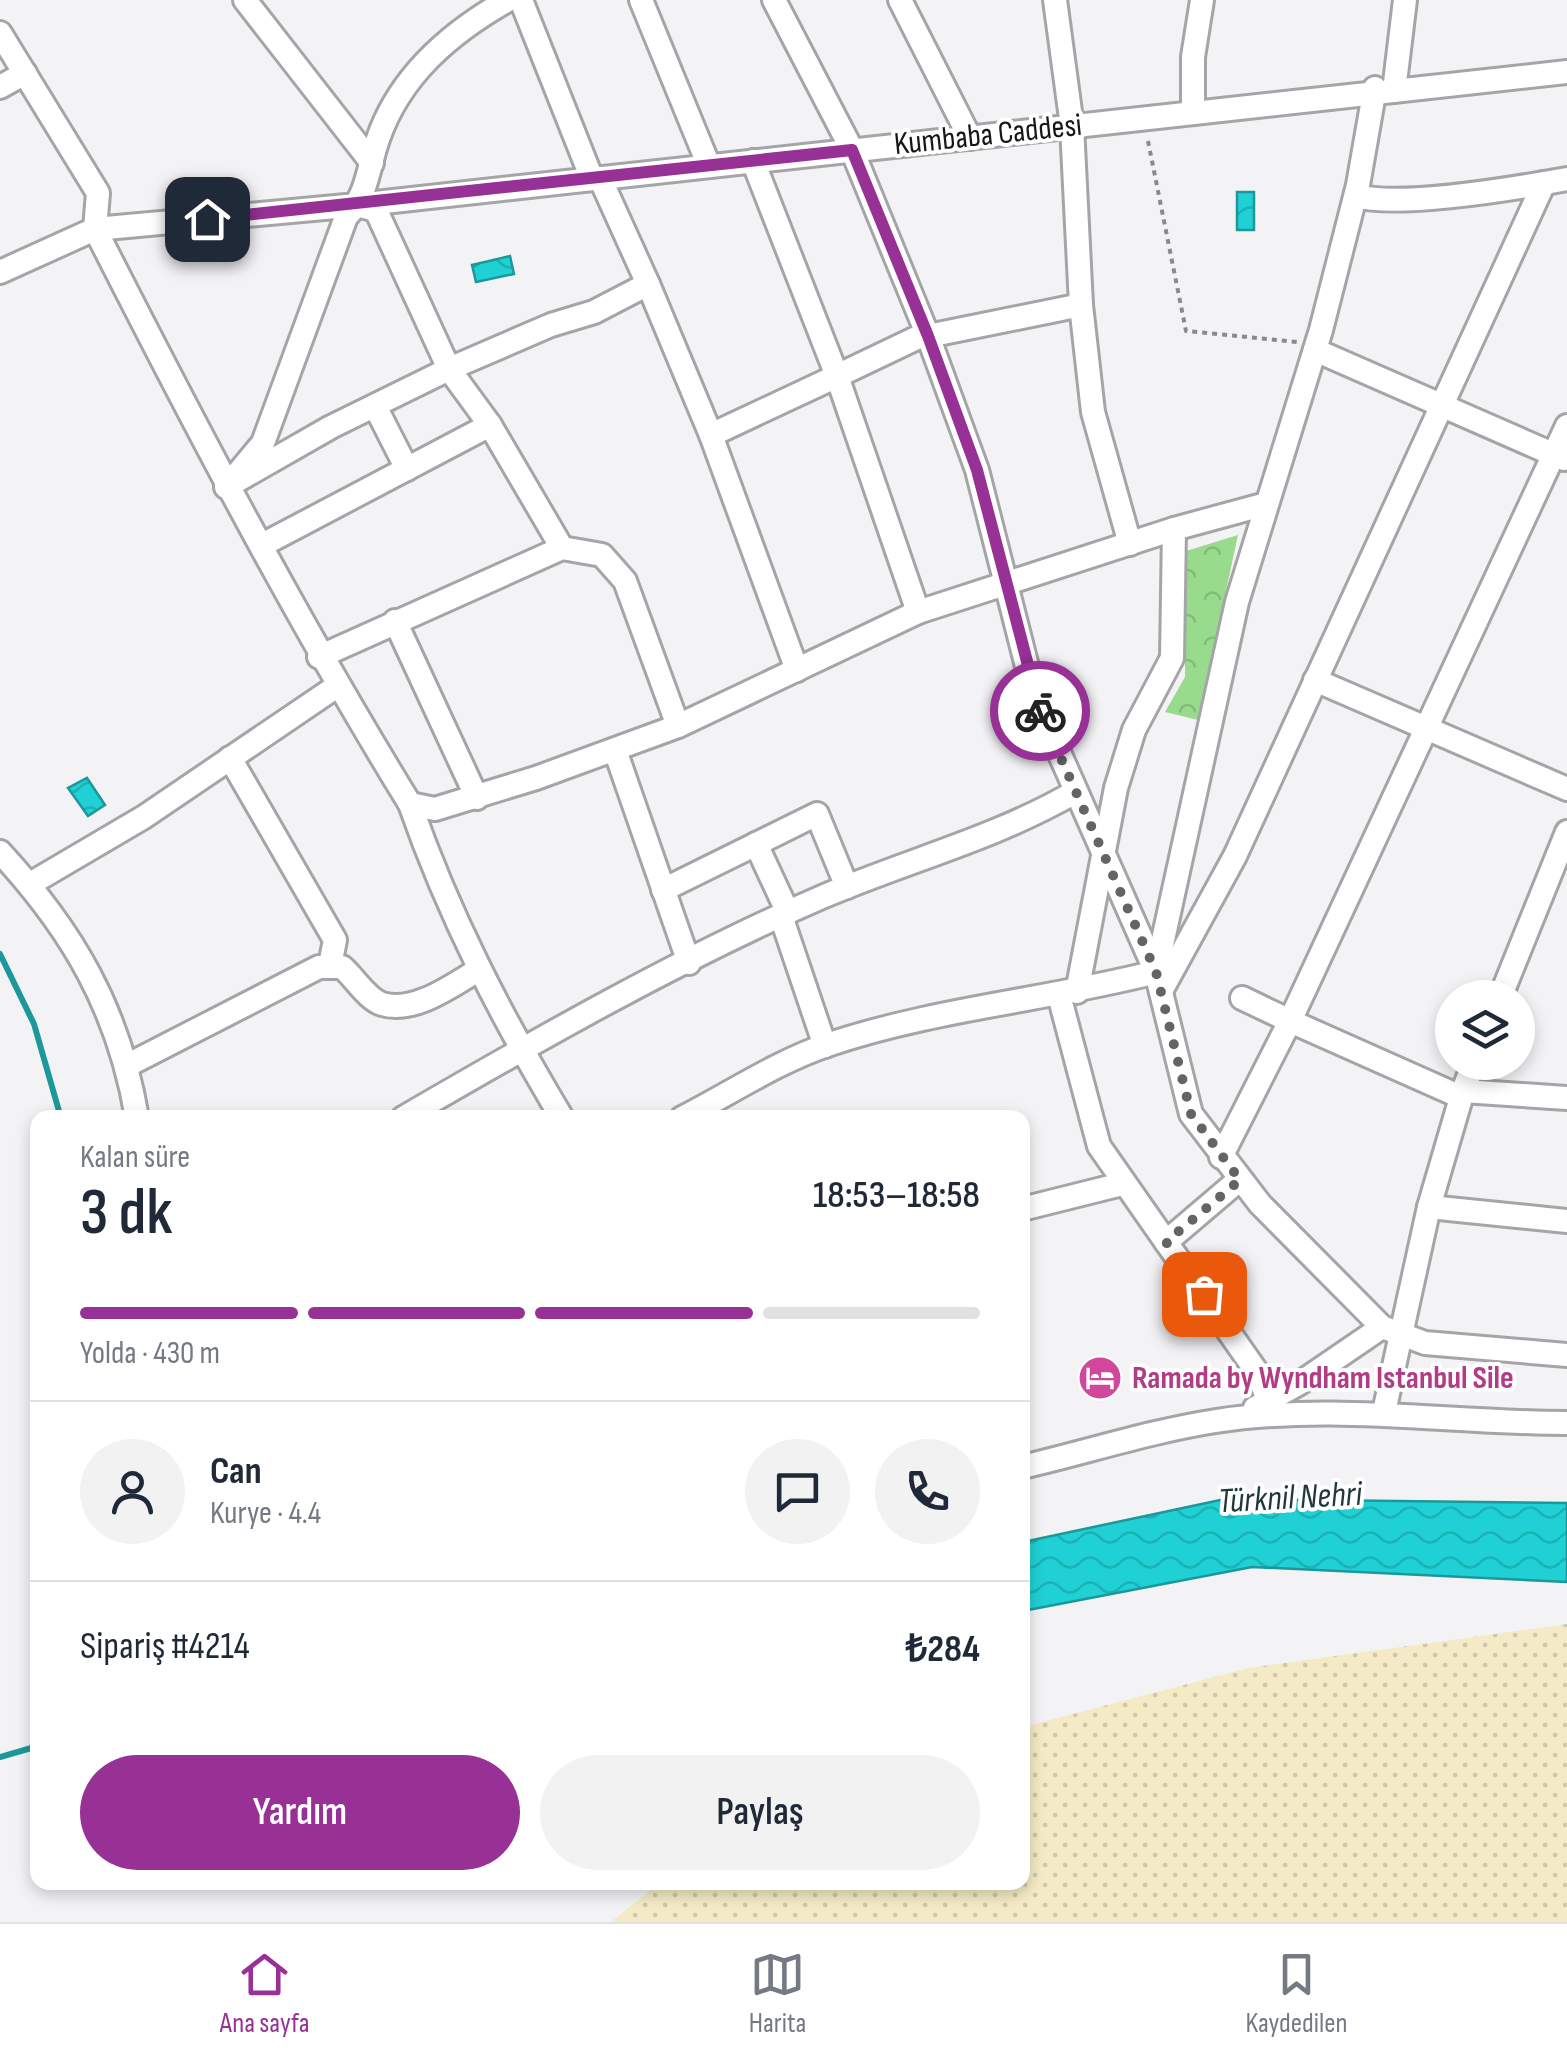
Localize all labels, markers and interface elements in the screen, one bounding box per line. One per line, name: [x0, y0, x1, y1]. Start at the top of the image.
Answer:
street label: Kumbaba Caddesi: [892, 106, 1084, 164]
pin: [165, 177, 250, 262]
icon: home: [180, 192, 235, 247]
courier: [990, 661, 1090, 761]
icon: bike: [1013, 684, 1068, 739]
map controls: [1435, 980, 1535, 1080]
button: layers: [1435, 980, 1535, 1080]
text: Kalan süre: [80, 1138, 190, 1177]
text: 18:53–18:58: [813, 1173, 980, 1218]
text: 3 dk: [80, 1175, 173, 1253]
pin: [1162, 1252, 1247, 1337]
icon: bag: [1177, 1267, 1232, 1322]
text: Yolda · 430 m: [80, 1334, 220, 1373]
hotel icon: Ramada by Wyndham Istanbul Sile: [1077, 1355, 1123, 1401]
place label: Ramada by Wyndham Istanbul Sile: [1132, 1359, 1514, 1398]
button: person: [80, 1439, 185, 1544]
button: chat: [745, 1439, 850, 1544]
button: phone: [875, 1439, 980, 1544]
text: Can: [210, 1449, 262, 1494]
water label: Türknil Nehri: [1217, 1473, 1364, 1523]
text: Kurye · 4.4: [210, 1494, 321, 1533]
text: Sipariş #4214: [80, 1624, 250, 1669]
text: ₺284: [906, 1627, 980, 1672]
button: Yardım: [80, 1755, 520, 1870]
button: Paylaş: [540, 1755, 980, 1870]
tab: Ana sayfa: [220, 1947, 309, 2040]
tab: Harita: [749, 1947, 806, 2040]
tab: Kaydedilen: [1245, 1947, 1347, 2040]

